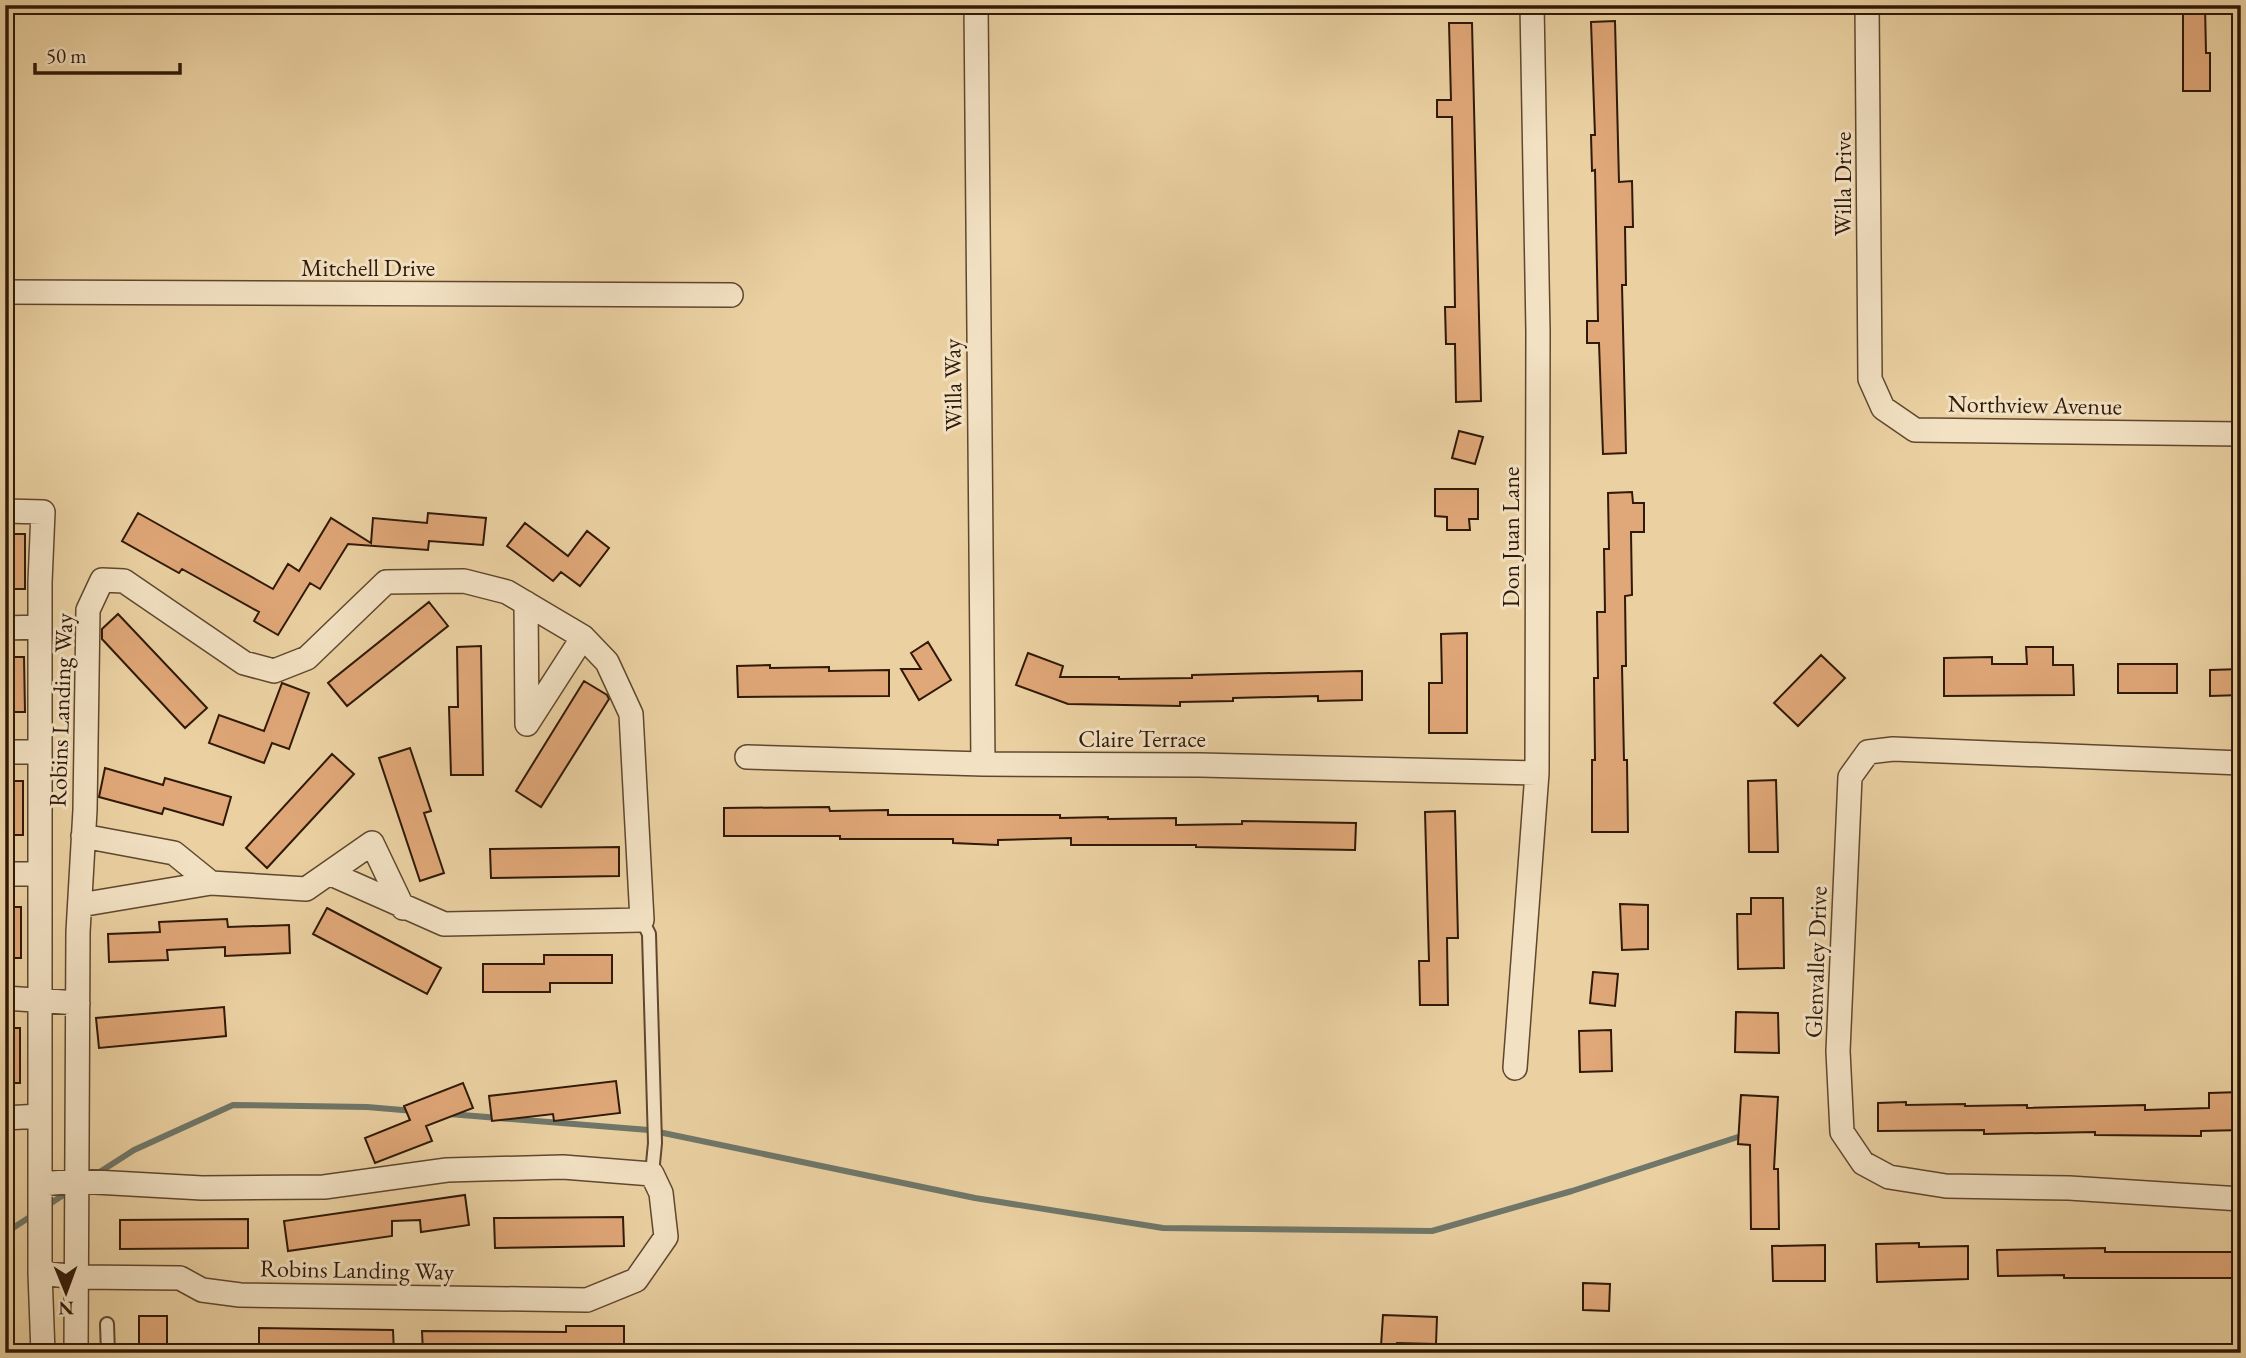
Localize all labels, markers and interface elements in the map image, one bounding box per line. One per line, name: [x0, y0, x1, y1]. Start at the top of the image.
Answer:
scale bar: [35, 32, 180, 76]
text: 50 m: [46, 42, 87, 69]
street label: Willa Drive: [1827, 132, 1858, 236]
street label: Mitchell Drive: [301, 252, 435, 283]
street label: Willa Way: [936, 338, 969, 432]
street label: Northview Avenue: [1948, 387, 2122, 422]
street label: Don Juan Lane: [1495, 467, 1526, 607]
street label: Robins Landing Way: [42, 612, 79, 808]
street label: Claire Terrace: [1078, 723, 1206, 754]
street label: Glenvalley Drive: [1797, 886, 1834, 1038]
street label: Robins Landing Way: [260, 1252, 455, 1287]
north arrow: [32, 1256, 102, 1326]
text: N: [58, 1296, 74, 1321]

